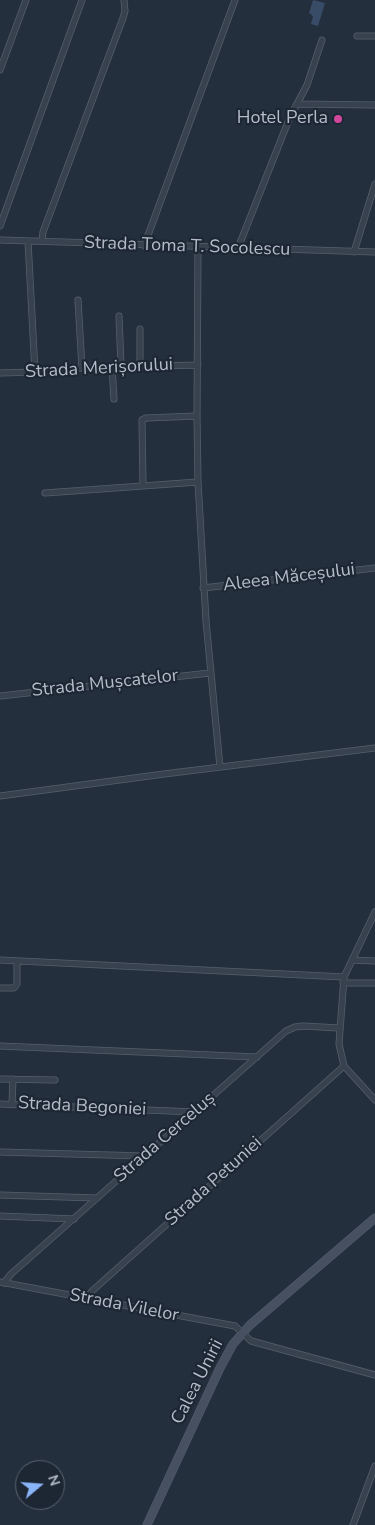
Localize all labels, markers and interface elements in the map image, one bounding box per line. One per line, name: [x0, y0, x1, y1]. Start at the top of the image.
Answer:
place label: Hotel Perla: [237, 108, 328, 130]
marker: Hotel Perla: [332, 113, 344, 125]
street label: Strada Toma T. Socolescu: [83, 233, 291, 261]
street label: Strada Merișorului: [24, 354, 174, 384]
street label: Aleea Măceșului: [222, 559, 356, 597]
street label: Strada Mușcatelor: [31, 666, 179, 702]
street label: Strada Cerceluș: [110, 1088, 220, 1188]
street label: Strada Begoniei: [17, 1093, 147, 1121]
street label: Strada Petuniei: [161, 1133, 267, 1231]
street label: Strada Vilelor: [67, 1285, 181, 1327]
street label: Calea Unirii: [167, 1336, 229, 1428]
north arrow: [15, 1460, 65, 1510]
text: N: [43, 1473, 64, 1488]

